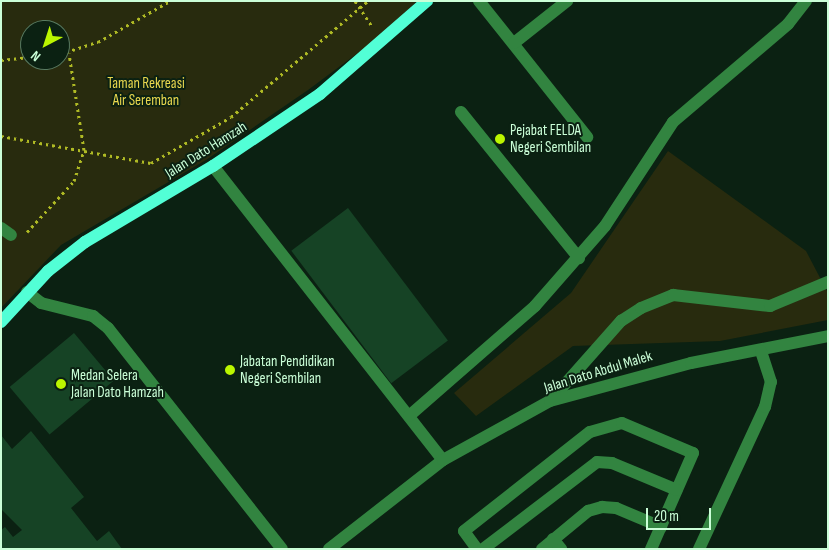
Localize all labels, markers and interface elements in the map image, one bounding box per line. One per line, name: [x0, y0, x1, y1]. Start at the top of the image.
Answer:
north arrow: [20, 20, 70, 70]
text: N: [27, 47, 44, 65]
park label: Taman Rekreasi Air Seremban: [107, 74, 185, 109]
street label: Jalan Dato Hamzah: [162, 118, 250, 182]
place label: Pejabat FELDA Negeri Sembilan: [510, 121, 591, 156]
marker: Pejabat FELDA Negeri Sembilan: [494, 133, 506, 145]
street label: Jalan Dato Abdul Malek: [542, 347, 654, 397]
place label: Jabatan Pendidikan Negeri Sembilan: [240, 352, 335, 387]
marker: Jabatan Pendidikan Negeri Sembilan: [224, 364, 236, 376]
place label: Medan Selera Jalan Dato Hamzah: [71, 366, 164, 401]
marker: Medan Selera Jalan Dato Hamzah: [55, 378, 67, 390]
scale bar: [649, 498, 714, 530]
text: 20 m: [654, 507, 679, 526]

